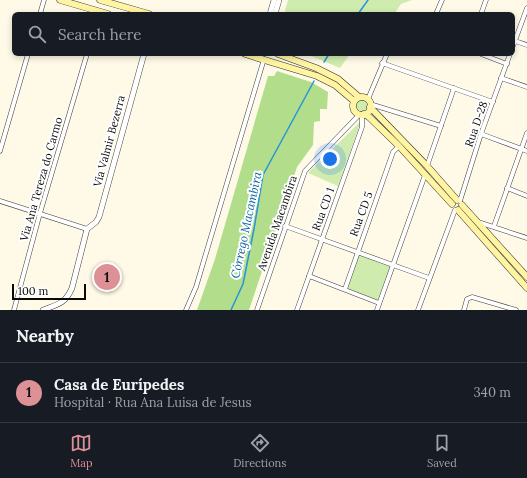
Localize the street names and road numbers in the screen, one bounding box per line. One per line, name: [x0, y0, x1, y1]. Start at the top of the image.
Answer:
street label: Via Valmir Bezerra: [90, 93, 128, 189]
street label: Rua D-28: [462, 99, 490, 149]
street label: Via Ana Tereza do Carmo: [16, 115, 65, 244]
street label: Avenida Macambira: [254, 173, 300, 274]
street label: Rua CD 1: [309, 186, 337, 232]
street label: Rua CD 5: [346, 190, 376, 238]

